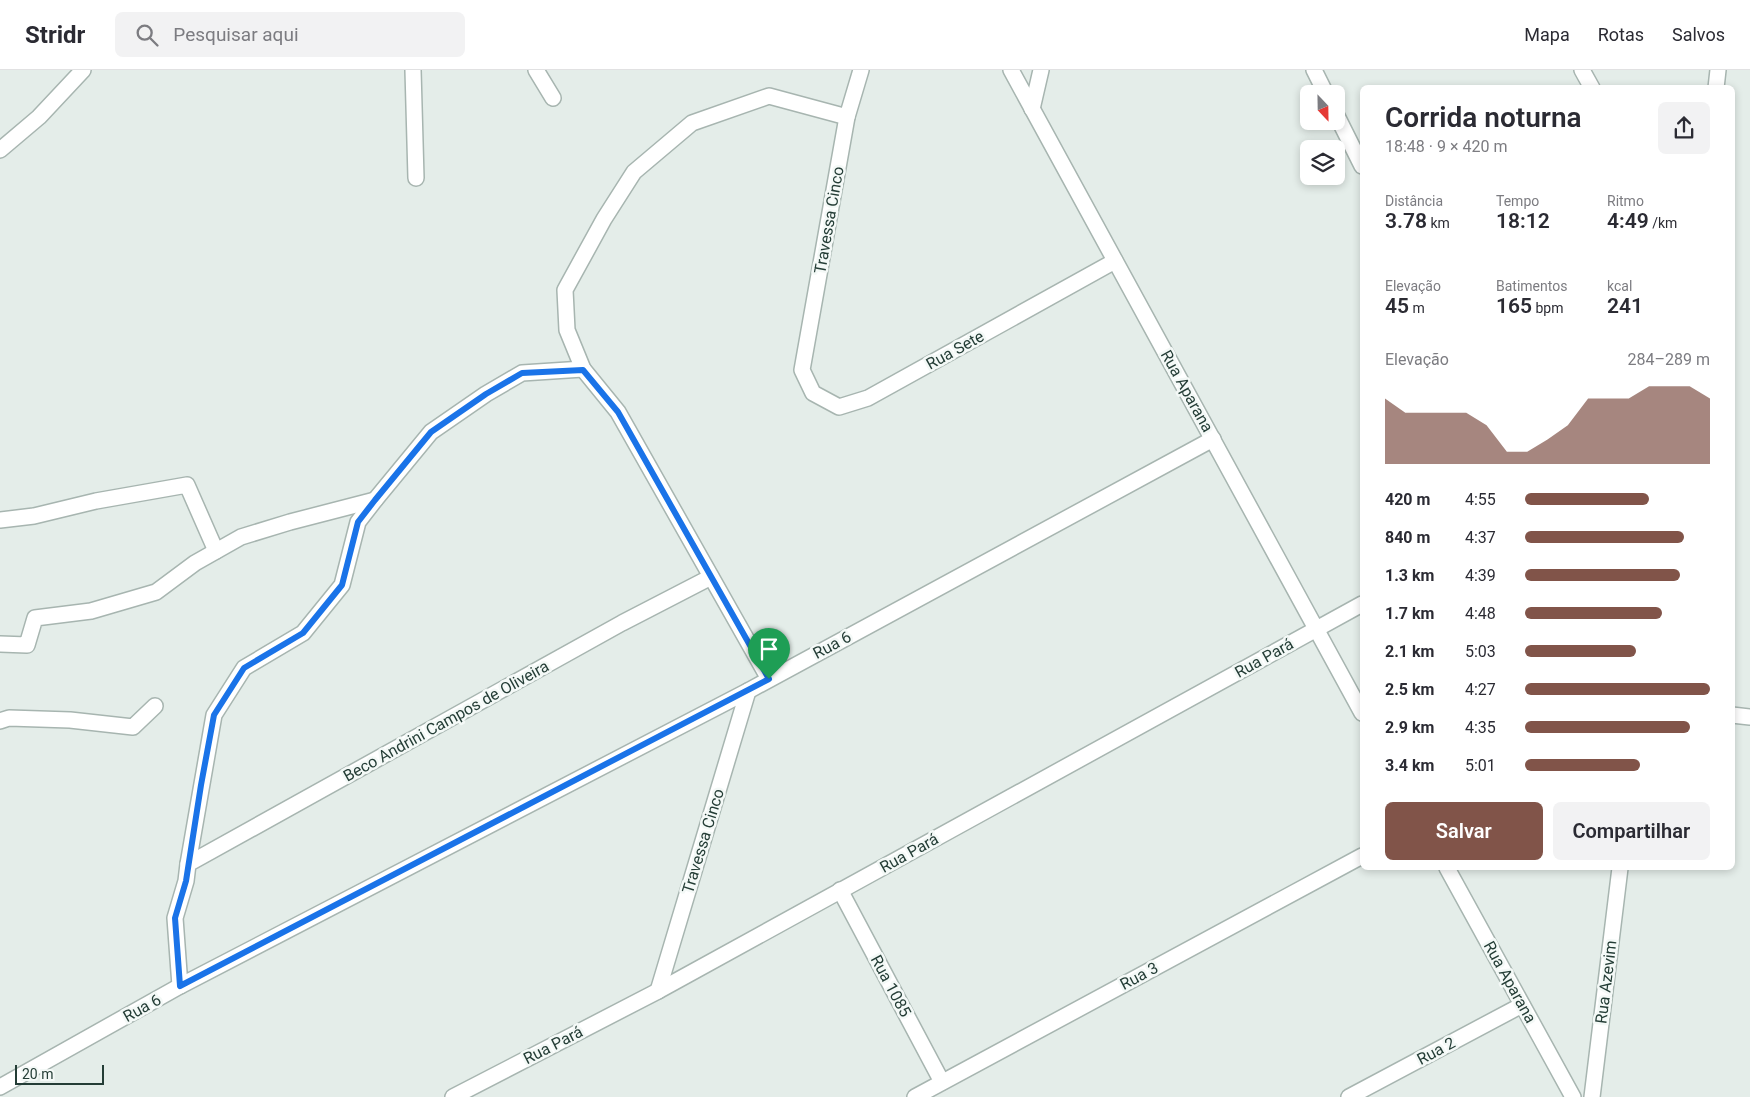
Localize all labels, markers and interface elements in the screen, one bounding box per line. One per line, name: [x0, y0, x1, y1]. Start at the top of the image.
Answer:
search box: [115, 12, 465, 57]
text: Stridr: [25, 21, 85, 49]
icon: search: [133, 21, 161, 49]
text: Pesquisar aqui: [173, 23, 299, 46]
text: Mapa: [1524, 24, 1570, 45]
text: Rotas: [1598, 24, 1644, 45]
text: Salvos: [1672, 24, 1725, 45]
north arrow: [1300, 85, 1345, 130]
map controls: [1300, 85, 1345, 185]
text: Corrida noturna: [1385, 101, 1582, 134]
button: share: [1658, 102, 1710, 154]
text: 18:48 · 9 × 420 m: [1385, 137, 1507, 156]
button: layers: [1300, 140, 1345, 185]
street label: Travessa Cinco: [810, 165, 848, 275]
text: Distância: [1385, 193, 1443, 209]
text: Tempo: [1496, 193, 1539, 209]
text: Ritmo: [1607, 193, 1644, 209]
text: 3.78: [1385, 209, 1427, 233]
text: 18:12: [1496, 209, 1550, 233]
text: 4:49: [1607, 209, 1649, 233]
text: km: [1427, 215, 1450, 231]
text: /km: [1649, 215, 1677, 231]
text: Elevação: [1385, 278, 1441, 294]
text: Batimentos: [1496, 278, 1567, 294]
text: kcal: [1607, 278, 1632, 294]
text: 45: [1385, 294, 1409, 318]
text: 165: [1496, 294, 1532, 318]
text: 241: [1607, 294, 1643, 318]
text: m: [1409, 300, 1425, 316]
text: bpm: [1532, 300, 1563, 316]
street label: Rua Sete: [923, 326, 987, 374]
street label: Rua Aparana: [1157, 347, 1217, 435]
text: Elevação: [1385, 350, 1449, 369]
text: 284–289 m: [1628, 350, 1710, 369]
text: 420 m: [1385, 490, 1430, 509]
text: 4:55: [1465, 490, 1496, 509]
text: 840 m: [1385, 528, 1430, 547]
text: 4:37: [1465, 528, 1496, 547]
text: 1.3 km: [1385, 566, 1434, 585]
text: 4:39: [1465, 566, 1496, 585]
text: 1.7 km: [1385, 604, 1434, 623]
text: 4:48: [1465, 604, 1496, 623]
street label: Rua 6: [810, 627, 854, 663]
pin: [748, 628, 790, 679]
street label: Rua Pará: [1231, 634, 1297, 682]
icon: arrive: [755, 635, 783, 663]
text: 2.1 km: [1385, 642, 1434, 661]
text: 5:03: [1465, 642, 1496, 661]
street label: Beco Andrini Campos de Oliveira: [340, 656, 552, 786]
text: 2.5 km: [1385, 680, 1434, 699]
text: 4:27: [1465, 680, 1496, 699]
text: 2.9 km: [1385, 718, 1434, 737]
text: 4:35: [1465, 718, 1496, 737]
text: 3.4 km: [1385, 756, 1434, 775]
text: 5:01: [1465, 756, 1496, 775]
street label: Travessa Cinco: [678, 786, 728, 896]
button: Salvar: [1385, 802, 1543, 860]
button: Compartilhar: [1553, 802, 1710, 860]
street label: Rua Pará: [876, 829, 942, 877]
street label: Rua Aparana: [1480, 938, 1540, 1026]
street label: Rua Azevim: [1591, 939, 1621, 1025]
street label: Rua 1085: [867, 952, 915, 1020]
street label: Rua 3: [1117, 958, 1161, 994]
street label: Rua 6: [120, 990, 164, 1026]
street label: Rua Pará: [520, 1022, 586, 1068]
street label: Rua 2: [1414, 1033, 1458, 1069]
scale bar: [15, 1062, 104, 1085]
text: 20 m: [22, 1066, 54, 1082]

